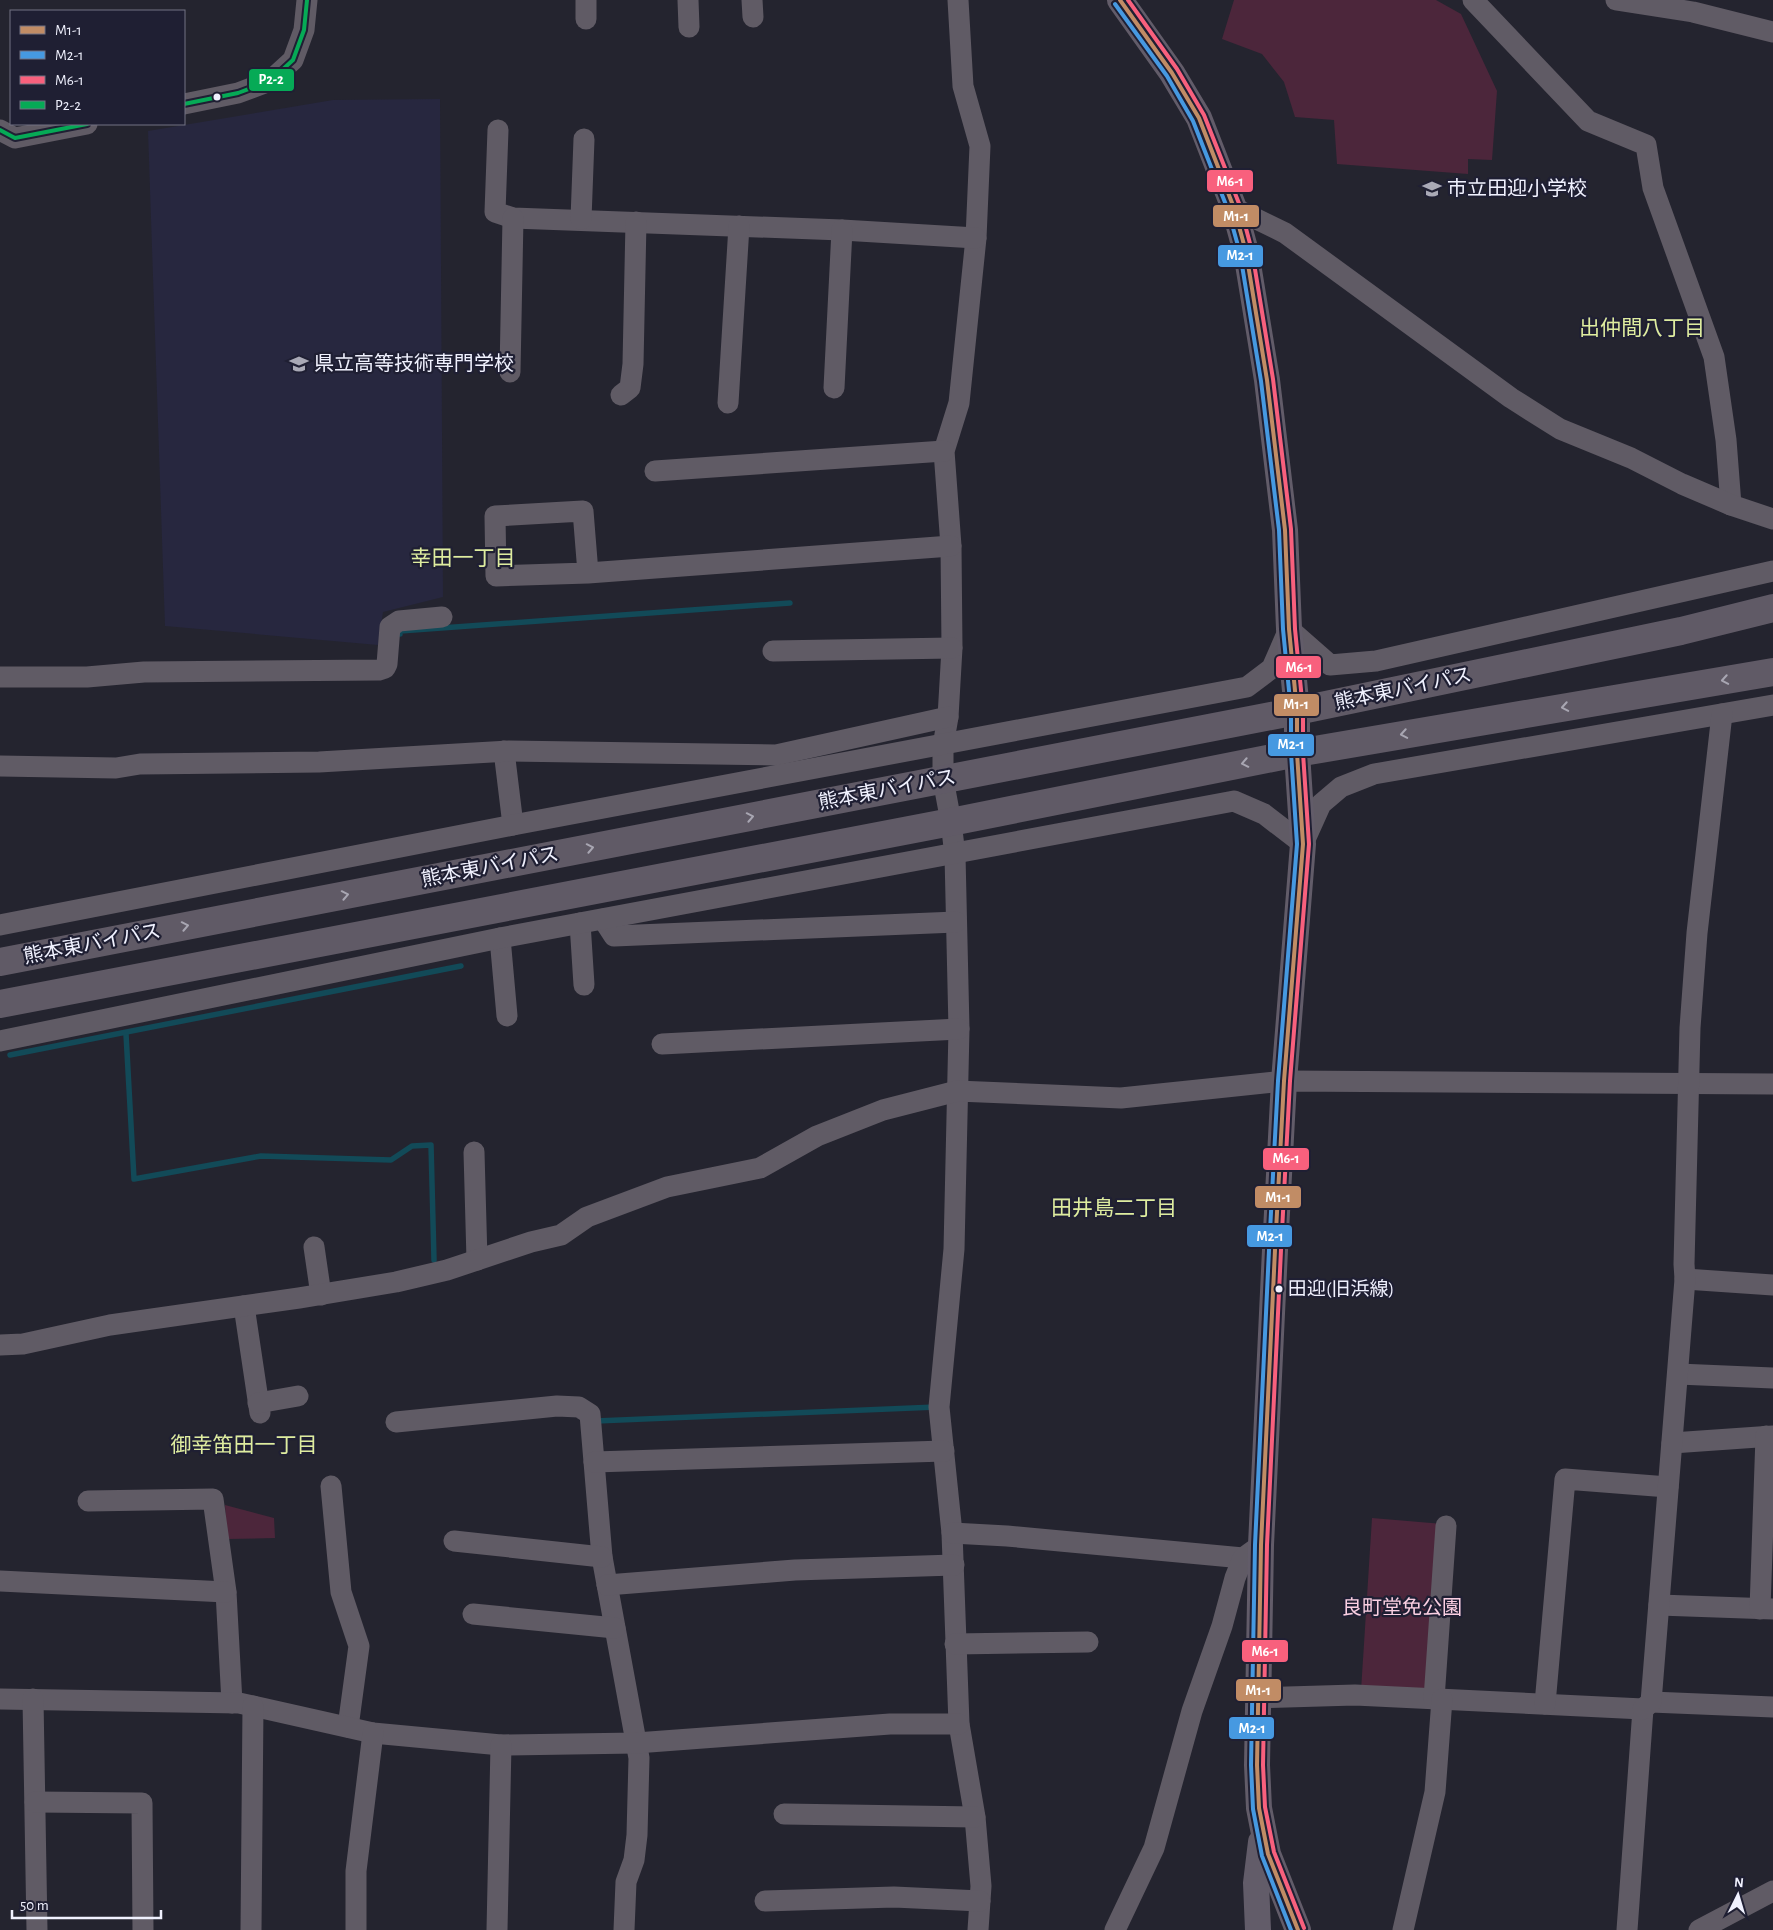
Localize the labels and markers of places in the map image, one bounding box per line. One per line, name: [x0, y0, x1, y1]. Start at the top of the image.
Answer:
unlabelled marker: [212, 92, 222, 102]
school or university icon: 市立田迎小学校: [1421, 178, 1443, 200]
place label: 市立田迎小学校: [1447, 178, 1587, 199]
school or university icon: 県立高等技術専門学校: [288, 353, 310, 375]
place label: 県立高等技術専門学校: [314, 353, 514, 374]
place label: 田迎(旧浜線): [1288, 1279, 1394, 1299]
marker: 田迎(旧浜線): [1274, 1284, 1284, 1294]

